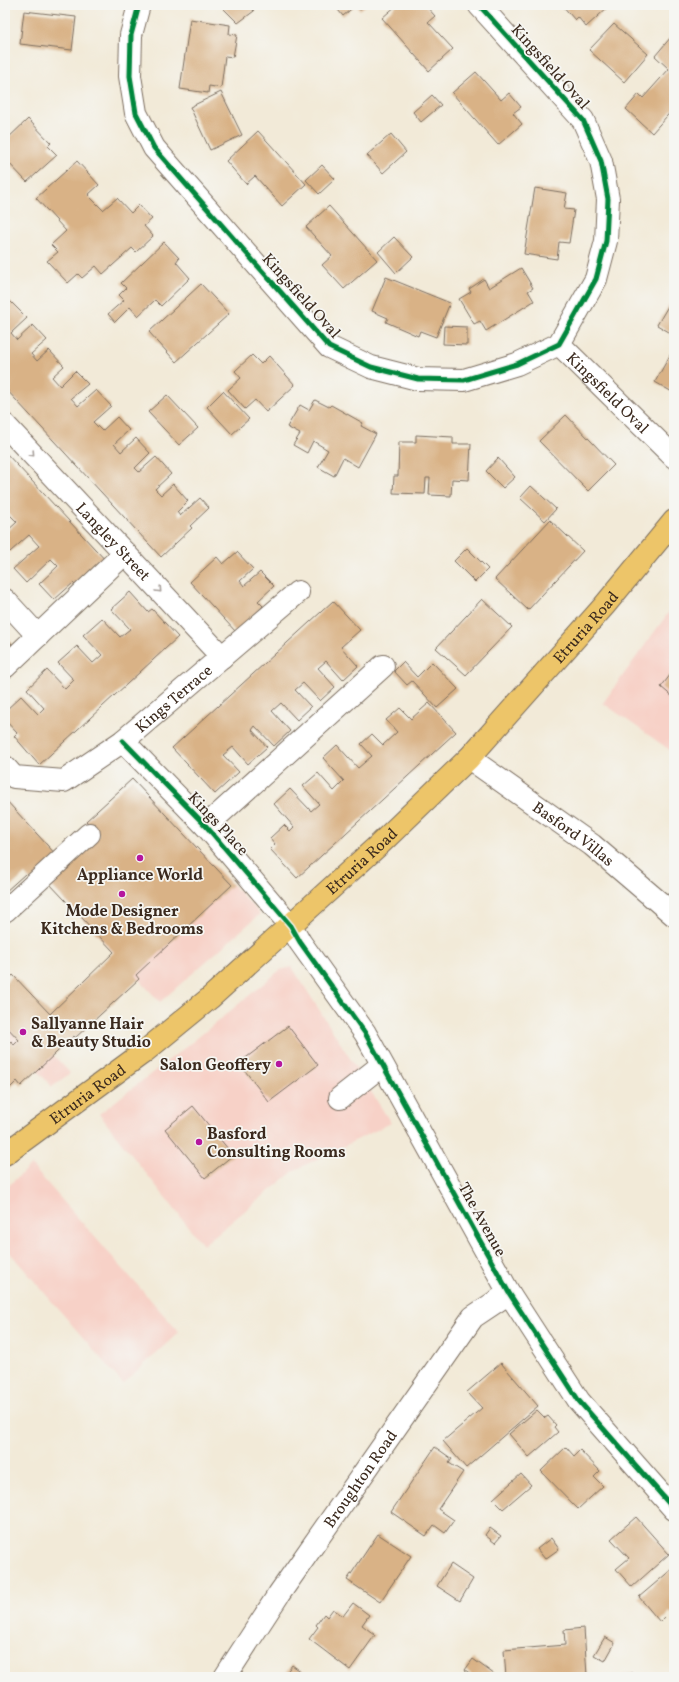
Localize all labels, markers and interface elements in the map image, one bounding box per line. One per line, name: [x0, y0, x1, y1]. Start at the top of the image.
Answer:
street label: Kingsfield Oval: [505, 20, 594, 115]
street label: Kingsfield Oval: [256, 249, 345, 344]
street label: Kingsfield Oval: [561, 348, 653, 440]
one-way arrow: [27, 449, 34, 457]
street label: Langley Street: [70, 498, 155, 587]
one-way arrow: [154, 585, 161, 592]
street label: Etruria Road: [549, 587, 625, 669]
street label: Kings Terrace: [131, 660, 218, 739]
street label: Kings Place: [182, 788, 253, 861]
street label: Basford Villas: [527, 797, 618, 872]
street label: Etruria Road: [322, 824, 403, 901]
marker: Appliance World: [135, 853, 145, 863]
place label: Appliance World: [77, 865, 203, 887]
marker: Mode Designer Kitchens & Bedrooms: [117, 889, 127, 899]
place label: Mode Designer Kitchens & Bedrooms: [41, 901, 203, 941]
place label: Sallyanne Hair & Beauty Studio: [31, 1014, 151, 1054]
marker: Sallyanne Hair & Beauty Studio: [18, 1027, 28, 1037]
place label: Salon Geoffery: [160, 1055, 271, 1077]
marker: Salon Geoffery: [274, 1059, 284, 1069]
street label: Etruria Road: [46, 1060, 131, 1131]
place label: Basford Consulting Rooms: [207, 1124, 346, 1164]
marker: Basford Consulting Rooms: [194, 1137, 204, 1147]
street label: The Avenue: [452, 1179, 511, 1261]
street label: Broughton Road: [320, 1426, 403, 1533]

